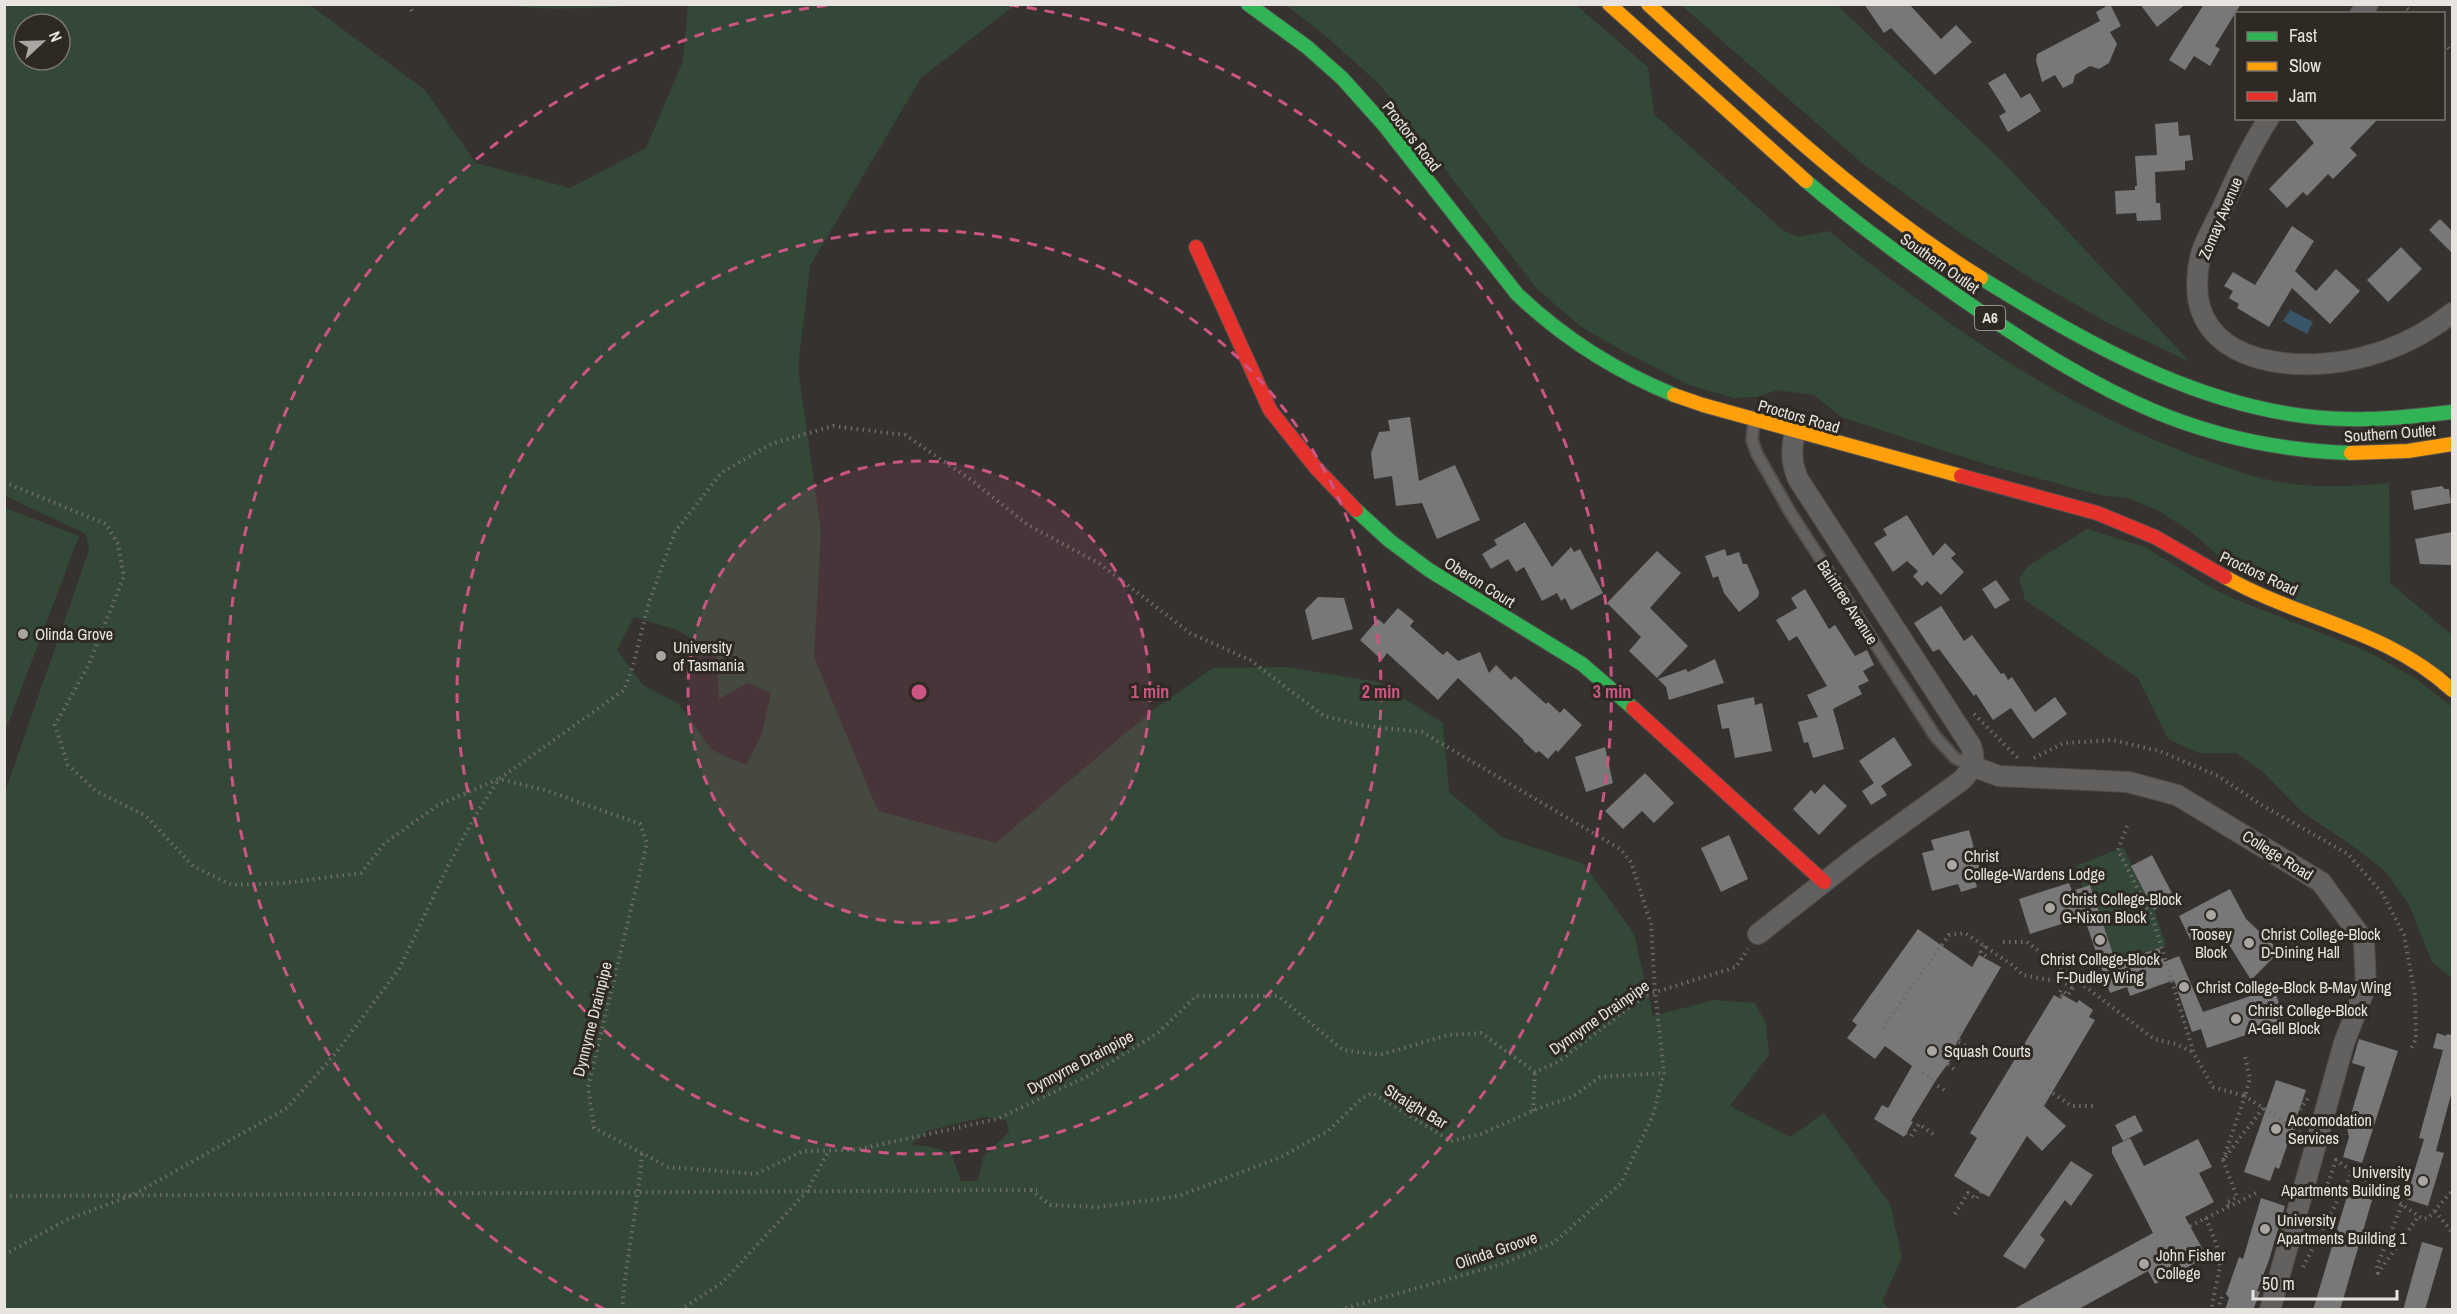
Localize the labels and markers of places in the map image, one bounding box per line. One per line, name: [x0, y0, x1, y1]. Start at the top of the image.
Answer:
place label: Olinda Grove: [35, 623, 113, 645]
marker: Olinda Grove: [16, 627, 30, 641]
place label: University of Tasmania: [673, 636, 745, 676]
marker: University of Tasmania: [654, 649, 668, 663]
centre of rings: [909, 682, 929, 702]
place label: Christ College-Wardens Lodge: [1964, 845, 2105, 885]
marker: Christ College-Wardens Lodge: [1945, 858, 1959, 872]
place label: Christ College-Block G-Nixon Block: [2062, 888, 2182, 928]
marker: Christ College-Block G-Nixon Block: [2043, 901, 2057, 915]
marker: Toosey Block: [2204, 908, 2218, 922]
place label: Toosey Block: [2190, 923, 2232, 963]
place label: Christ College-Block D-Dining Hall: [2261, 923, 2381, 963]
marker: Christ College-Block F-Dudley Wing: [2093, 933, 2107, 947]
marker: Christ College-Block D-Dining Hall: [2242, 936, 2256, 950]
place label: Christ College-Block F-Dudley Wing: [2040, 948, 2160, 988]
place label: Christ College-Block B-May Wing: [2196, 976, 2392, 998]
marker: Christ College-Block B-May Wing: [2177, 980, 2191, 994]
place label: Christ College-Block A-Gell Block: [2247, 999, 2368, 1039]
marker: Christ College-Block A-Gell Block: [2229, 1012, 2243, 1026]
place label: Squash Courts: [1944, 1040, 2031, 1062]
marker: Squash Courts: [1925, 1044, 1939, 1058]
place label: Accomodation Services: [2287, 1109, 2372, 1149]
marker: Accomodation Services: [2269, 1122, 2283, 1136]
place label: University Apartments Building 8: [2280, 1161, 2411, 1201]
marker: University Apartments Building 8: [2416, 1174, 2430, 1188]
place label: University Apartments Building 1: [2276, 1209, 2408, 1249]
marker: University Apartments Building 1: [2258, 1222, 2272, 1236]
place label: John Fisher College: [2156, 1244, 2226, 1284]
marker: John Fisher College: [2137, 1257, 2151, 1271]

